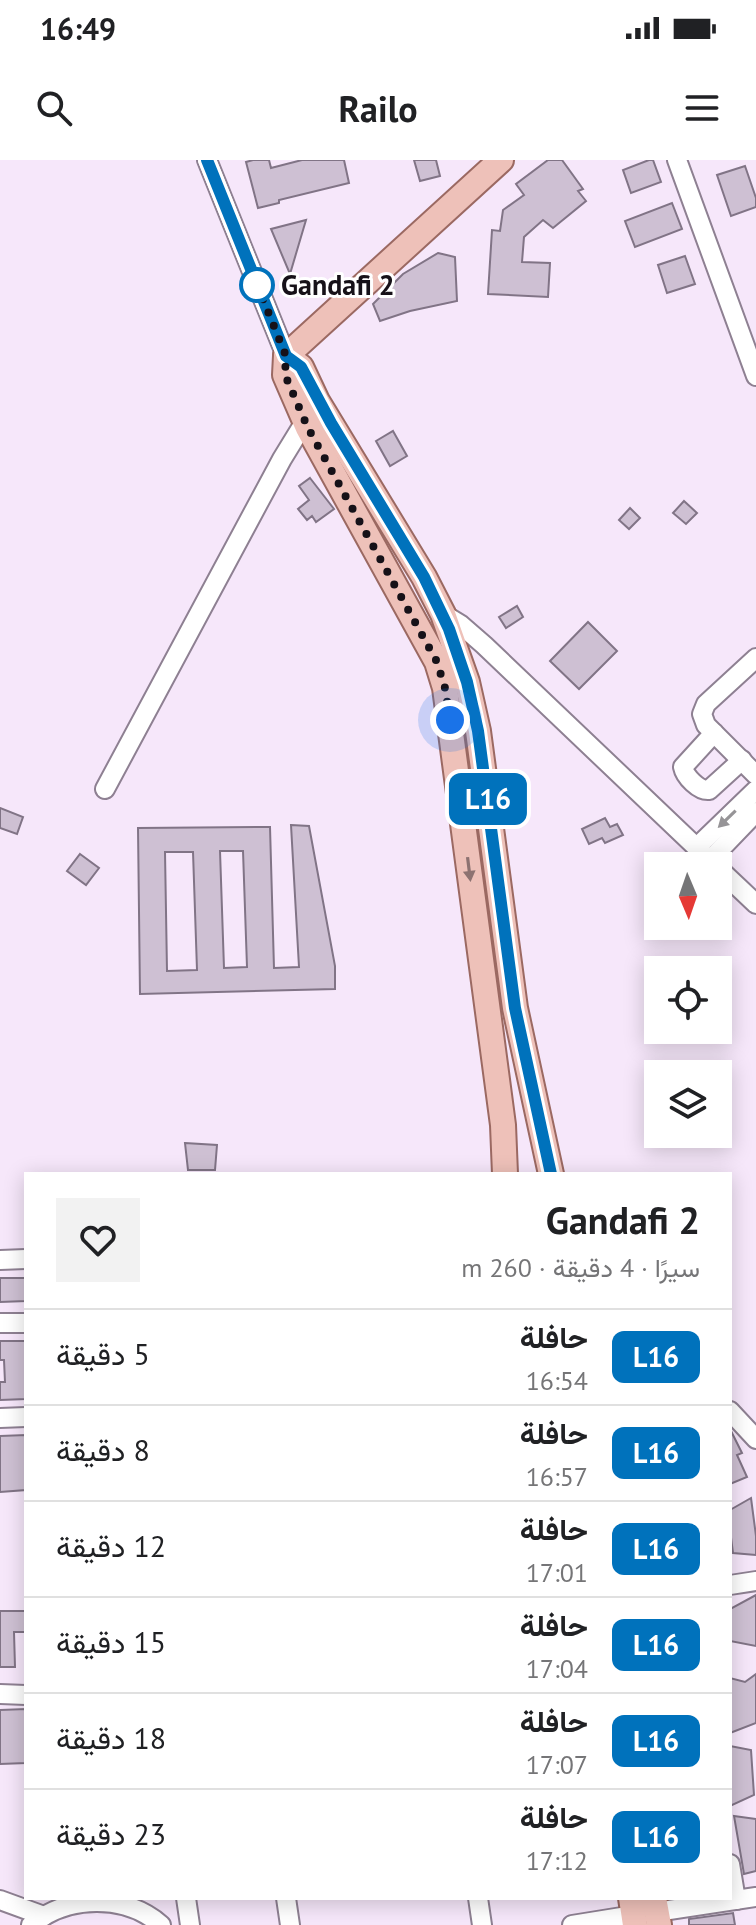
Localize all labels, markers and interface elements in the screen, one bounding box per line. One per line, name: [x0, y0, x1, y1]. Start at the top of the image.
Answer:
text: 16:49: [40, 9, 116, 48]
text: Railo: [338, 85, 418, 132]
icon: search: [32, 86, 76, 130]
icon: menu: [680, 86, 724, 130]
place label: Gandafi 2: [281, 266, 395, 303]
marker: Gandafi 2: [240, 268, 274, 302]
your location: [430, 700, 470, 740]
line badge: L16: [442, 773, 534, 825]
text: L16: [465, 780, 511, 817]
one-way arrow: [718, 809, 737, 827]
north arrow: [644, 852, 732, 940]
map controls: [644, 852, 732, 1148]
one-way arrow: [463, 857, 476, 882]
button: locate: [644, 956, 732, 1044]
button: layers: [644, 1060, 732, 1148]
text: Gandafi 2: [546, 1195, 700, 1244]
button: heart: [56, 1198, 140, 1282]
text: سيرًا · 4 دقيقة · 260 m: [461, 1251, 700, 1284]
text: حافلة: [520, 1317, 588, 1356]
text: 5 دقيقة: [56, 1334, 150, 1373]
text: L16: [633, 1338, 679, 1375]
text: 16:54: [526, 1364, 588, 1397]
text: حافلة: [520, 1413, 588, 1452]
text: 8 دقيقة: [56, 1430, 150, 1469]
text: L16: [633, 1434, 679, 1471]
text: 16:57: [526, 1460, 588, 1493]
text: حافلة: [520, 1509, 588, 1548]
text: 12 دقيقة: [56, 1526, 166, 1565]
text: L16: [633, 1530, 679, 1567]
text: 17:01: [526, 1556, 588, 1589]
text: حافلة: [520, 1605, 588, 1644]
text: 15 دقيقة: [56, 1622, 166, 1661]
text: L16: [633, 1626, 679, 1663]
text: 17:04: [526, 1652, 588, 1685]
text: حافلة: [520, 1701, 588, 1740]
text: 18 دقيقة: [56, 1718, 166, 1757]
text: L16: [633, 1722, 679, 1759]
text: 17:07: [526, 1748, 588, 1781]
text: حافلة: [520, 1797, 588, 1836]
text: 23 دقيقة: [56, 1814, 166, 1853]
text: L16: [633, 1818, 679, 1855]
text: 17:12: [526, 1844, 588, 1877]

